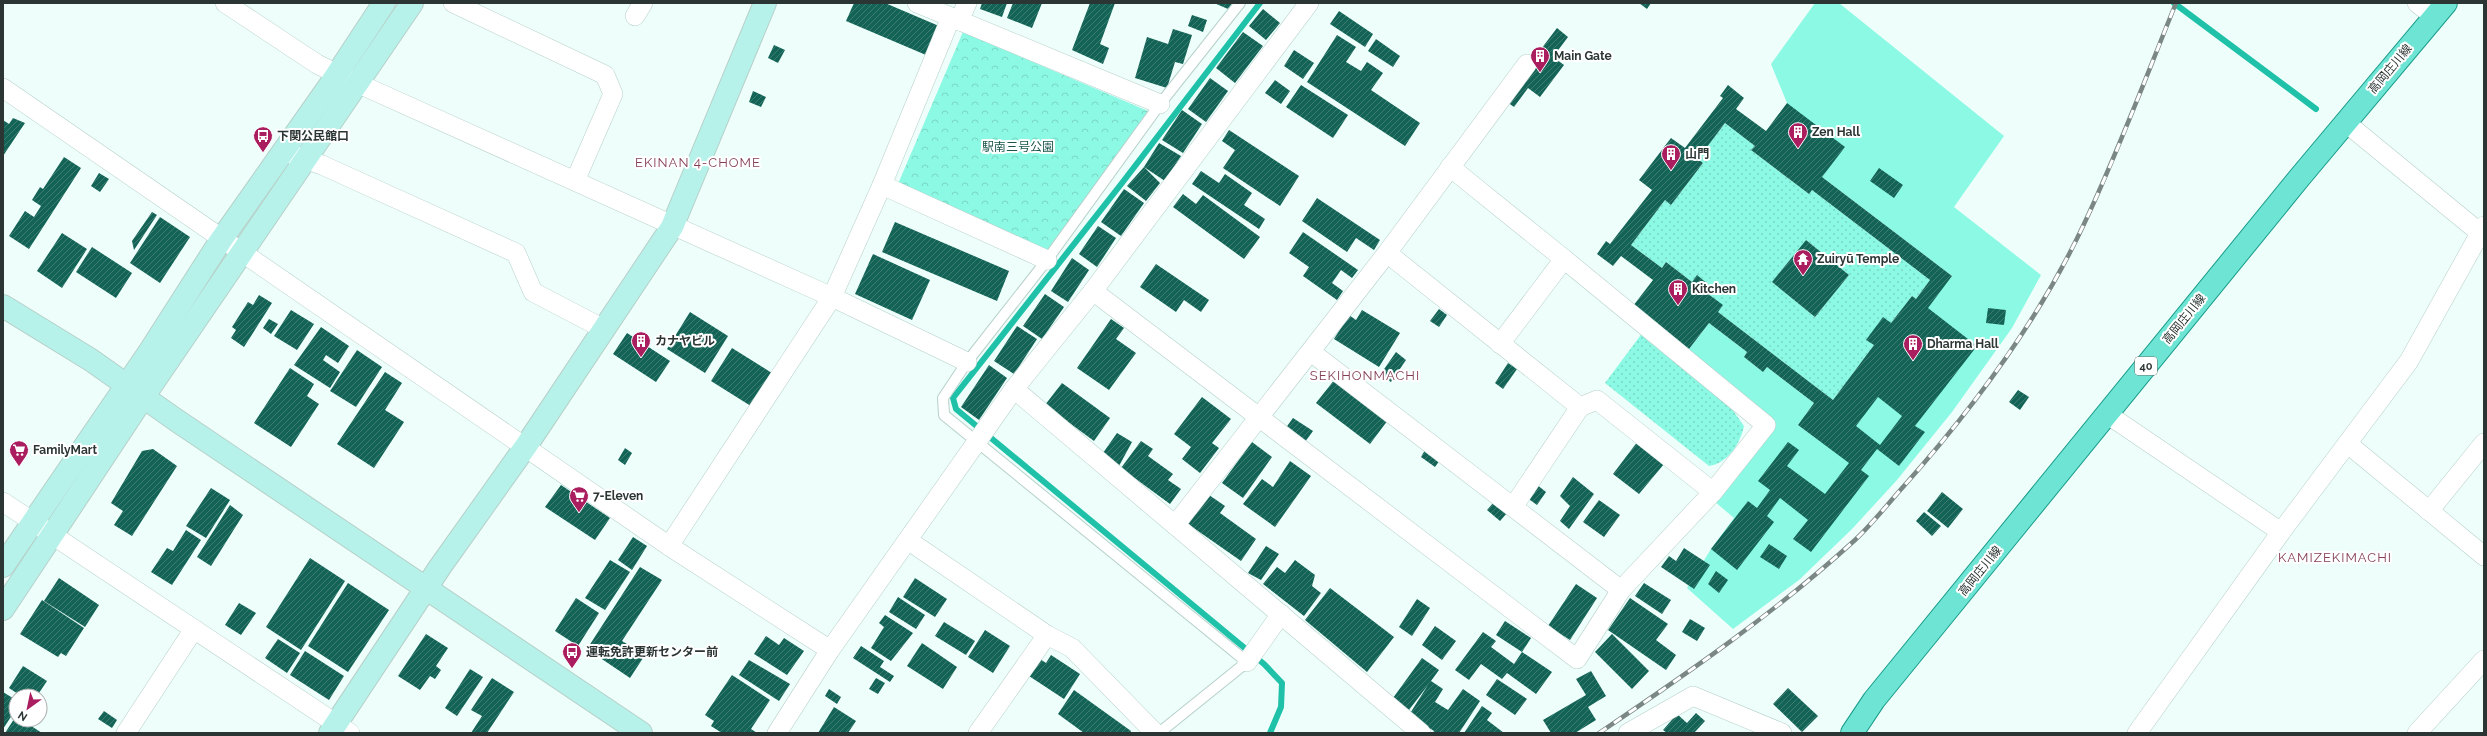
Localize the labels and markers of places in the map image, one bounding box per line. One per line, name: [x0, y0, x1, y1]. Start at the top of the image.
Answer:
building icon: Main Gate: [1529, 45, 1551, 73]
place label: Main Gate: [1554, 49, 1612, 63]
building icon: Zen Hall: [1787, 121, 1809, 149]
bus stop icon: 下関公民館口: [252, 125, 274, 153]
place label: Zen Hall: [1812, 125, 1860, 139]
place label: 下関公民館口: [277, 129, 349, 143]
building icon: 山門: [1660, 143, 1682, 171]
place label: 山門: [1685, 147, 1709, 161]
temple icon: Zuiryū Temple: [1792, 248, 1814, 276]
place label: Zuiryū Temple: [1817, 252, 1899, 266]
building icon: Kitchen: [1667, 278, 1689, 306]
place label: Kitchen: [1692, 282, 1736, 296]
building icon: カナヤビル: [630, 330, 652, 358]
building icon: Dharma Hall: [1902, 333, 1924, 361]
place label: カナヤビル: [655, 334, 715, 348]
place label: Dharma Hall: [1927, 337, 1999, 351]
supermarket icon: FamilyMart: [8, 439, 30, 467]
place label: FamilyMart: [33, 443, 97, 457]
supermarket icon: 7-Eleven: [568, 485, 590, 513]
place label: 7-Eleven: [593, 489, 643, 503]
bus stop icon: 運転免許更新センター前: [561, 641, 583, 669]
place label: 運転免許更新センター前: [586, 645, 718, 659]

